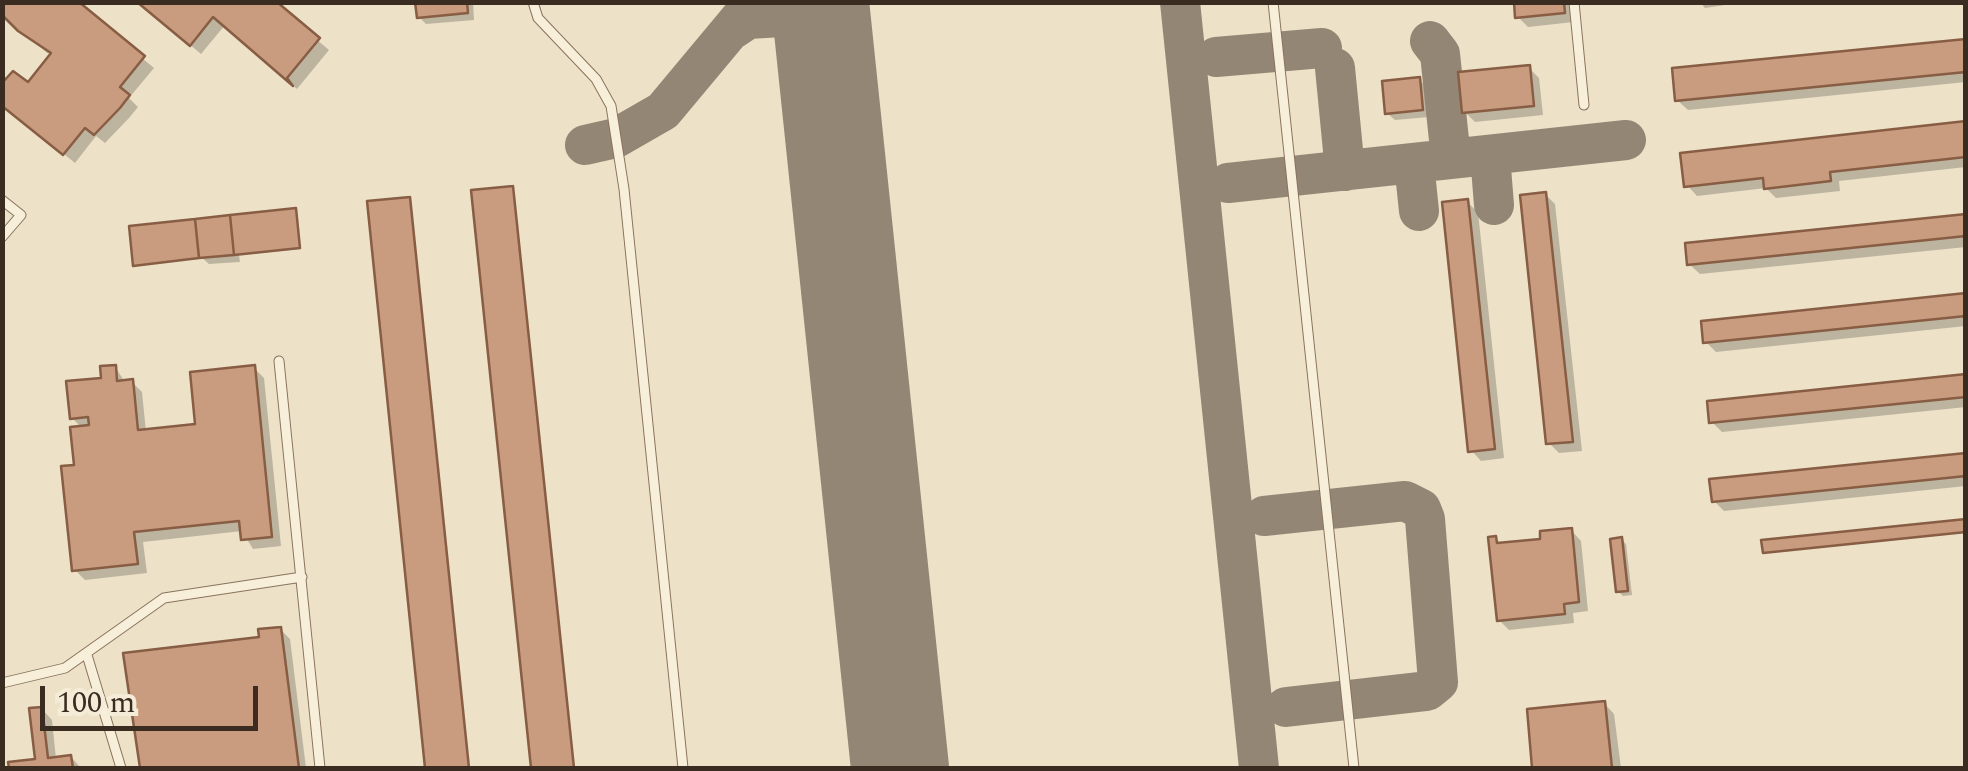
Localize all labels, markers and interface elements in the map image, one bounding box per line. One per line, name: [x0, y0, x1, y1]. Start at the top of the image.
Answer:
scale bar: [45, 666, 262, 728]
text: 100 m: [57, 680, 135, 726]

